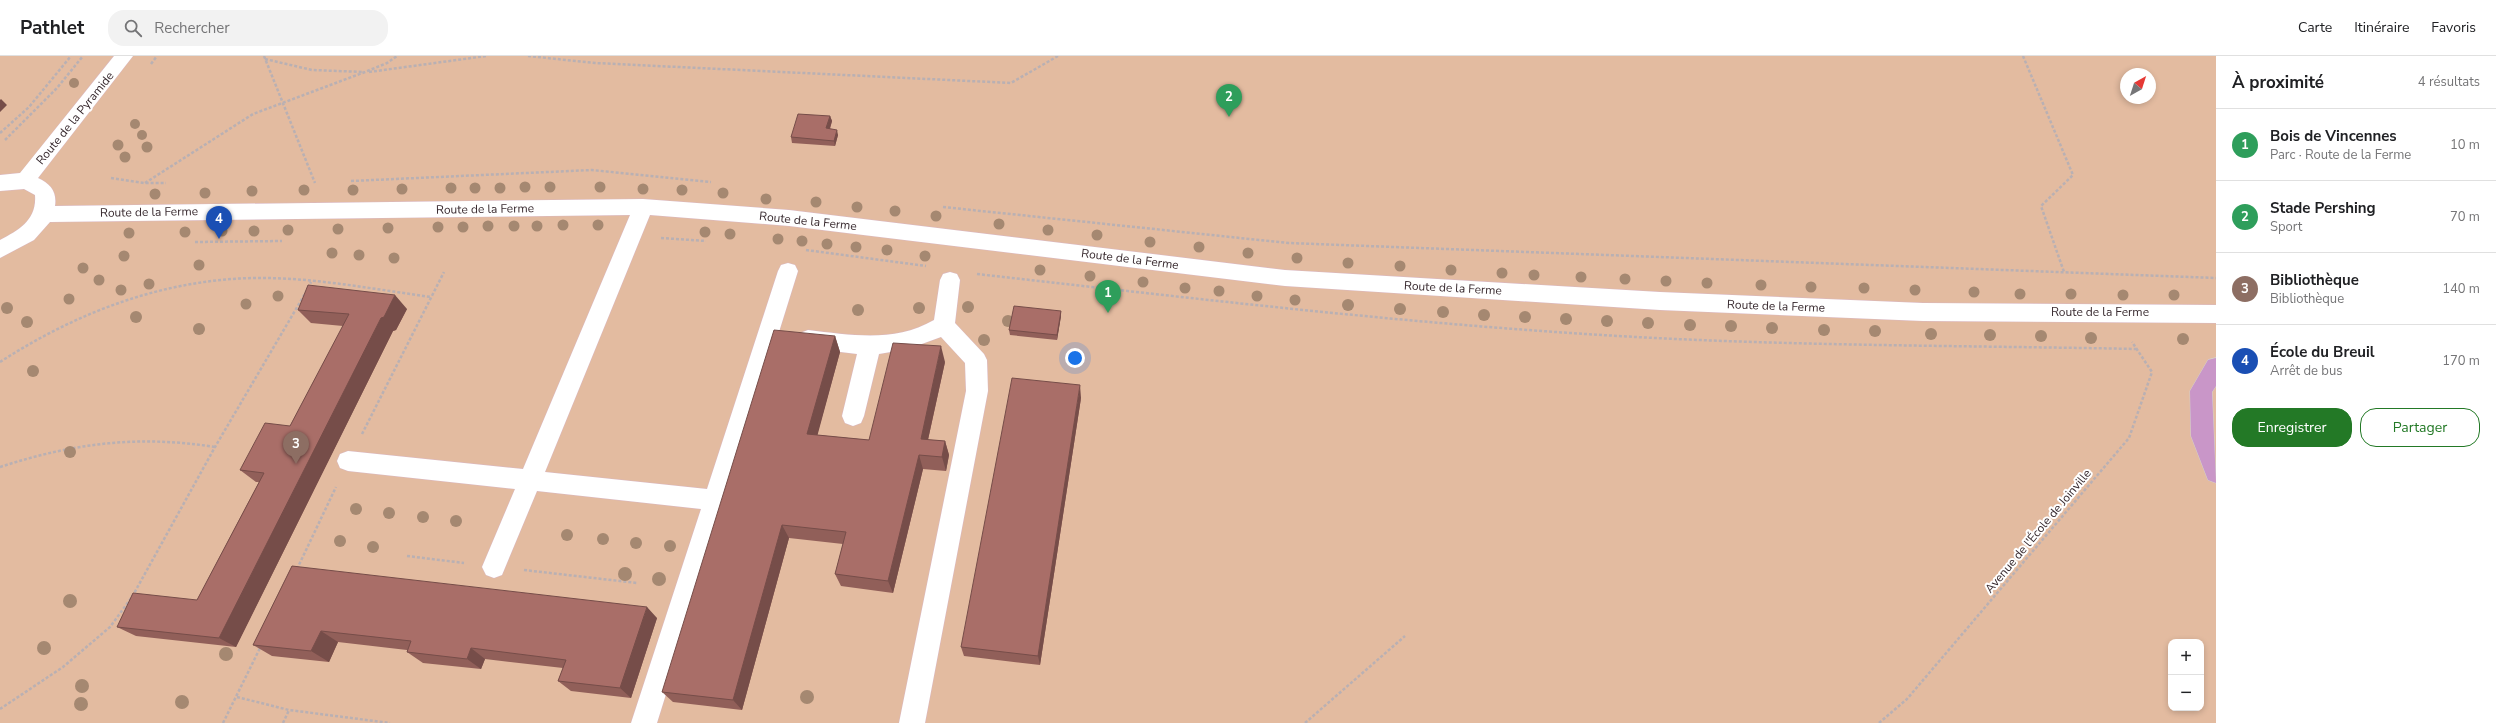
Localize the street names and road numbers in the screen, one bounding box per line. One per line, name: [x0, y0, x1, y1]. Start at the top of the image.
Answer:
street label: Route de la Pyramide: [33, 68, 117, 168]
street label: Route de la Ferme: [436, 200, 534, 218]
street label: Route de la Ferme: [100, 203, 198, 221]
street label: Route de la Ferme: [758, 208, 858, 234]
street label: Route de la Ferme: [1080, 245, 1180, 273]
street label: Route de la Ferme: [1404, 277, 1502, 299]
street label: Route de la Ferme: [1727, 296, 1825, 316]
street label: Route de la Ferme: [2051, 304, 2149, 320]
street label: Avenue de l'École de Joinville: [1981, 466, 2095, 596]

